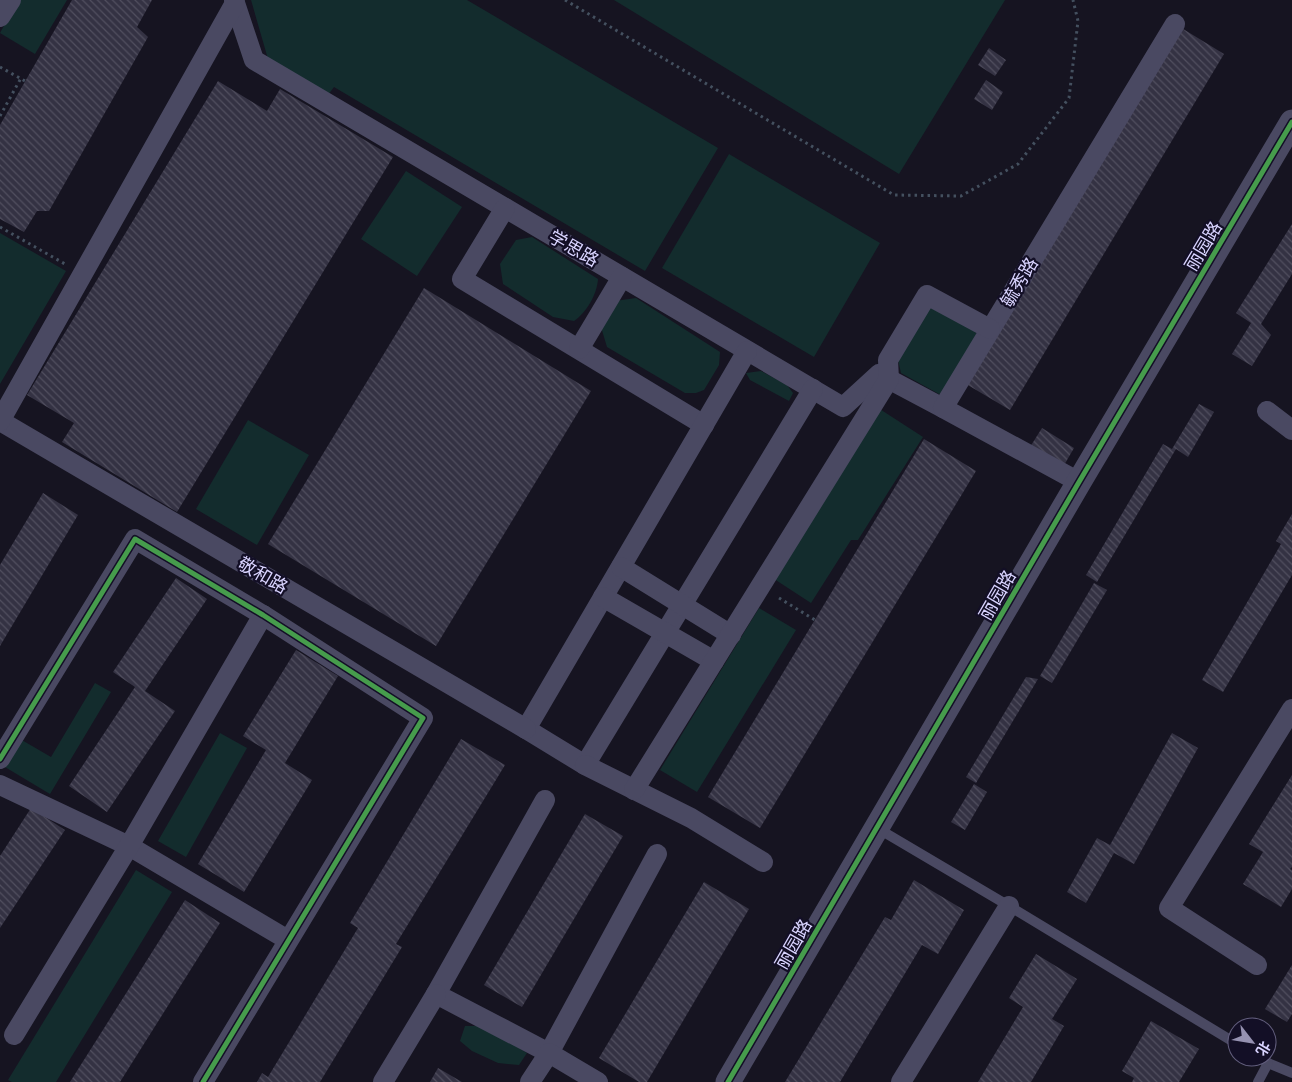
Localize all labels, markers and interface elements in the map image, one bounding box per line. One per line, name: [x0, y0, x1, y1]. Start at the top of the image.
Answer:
street label: 丽园路: [1179, 217, 1227, 275]
street label: 学思路: [545, 225, 603, 271]
street label: 毓秀路: [995, 253, 1043, 311]
street label: 敬和路: [234, 552, 292, 598]
street label: 丽园路: [974, 566, 1020, 624]
street label: 丽园路: [770, 915, 816, 973]
north arrow: [1227, 1017, 1277, 1067]
text: 北: [1252, 1038, 1274, 1059]

